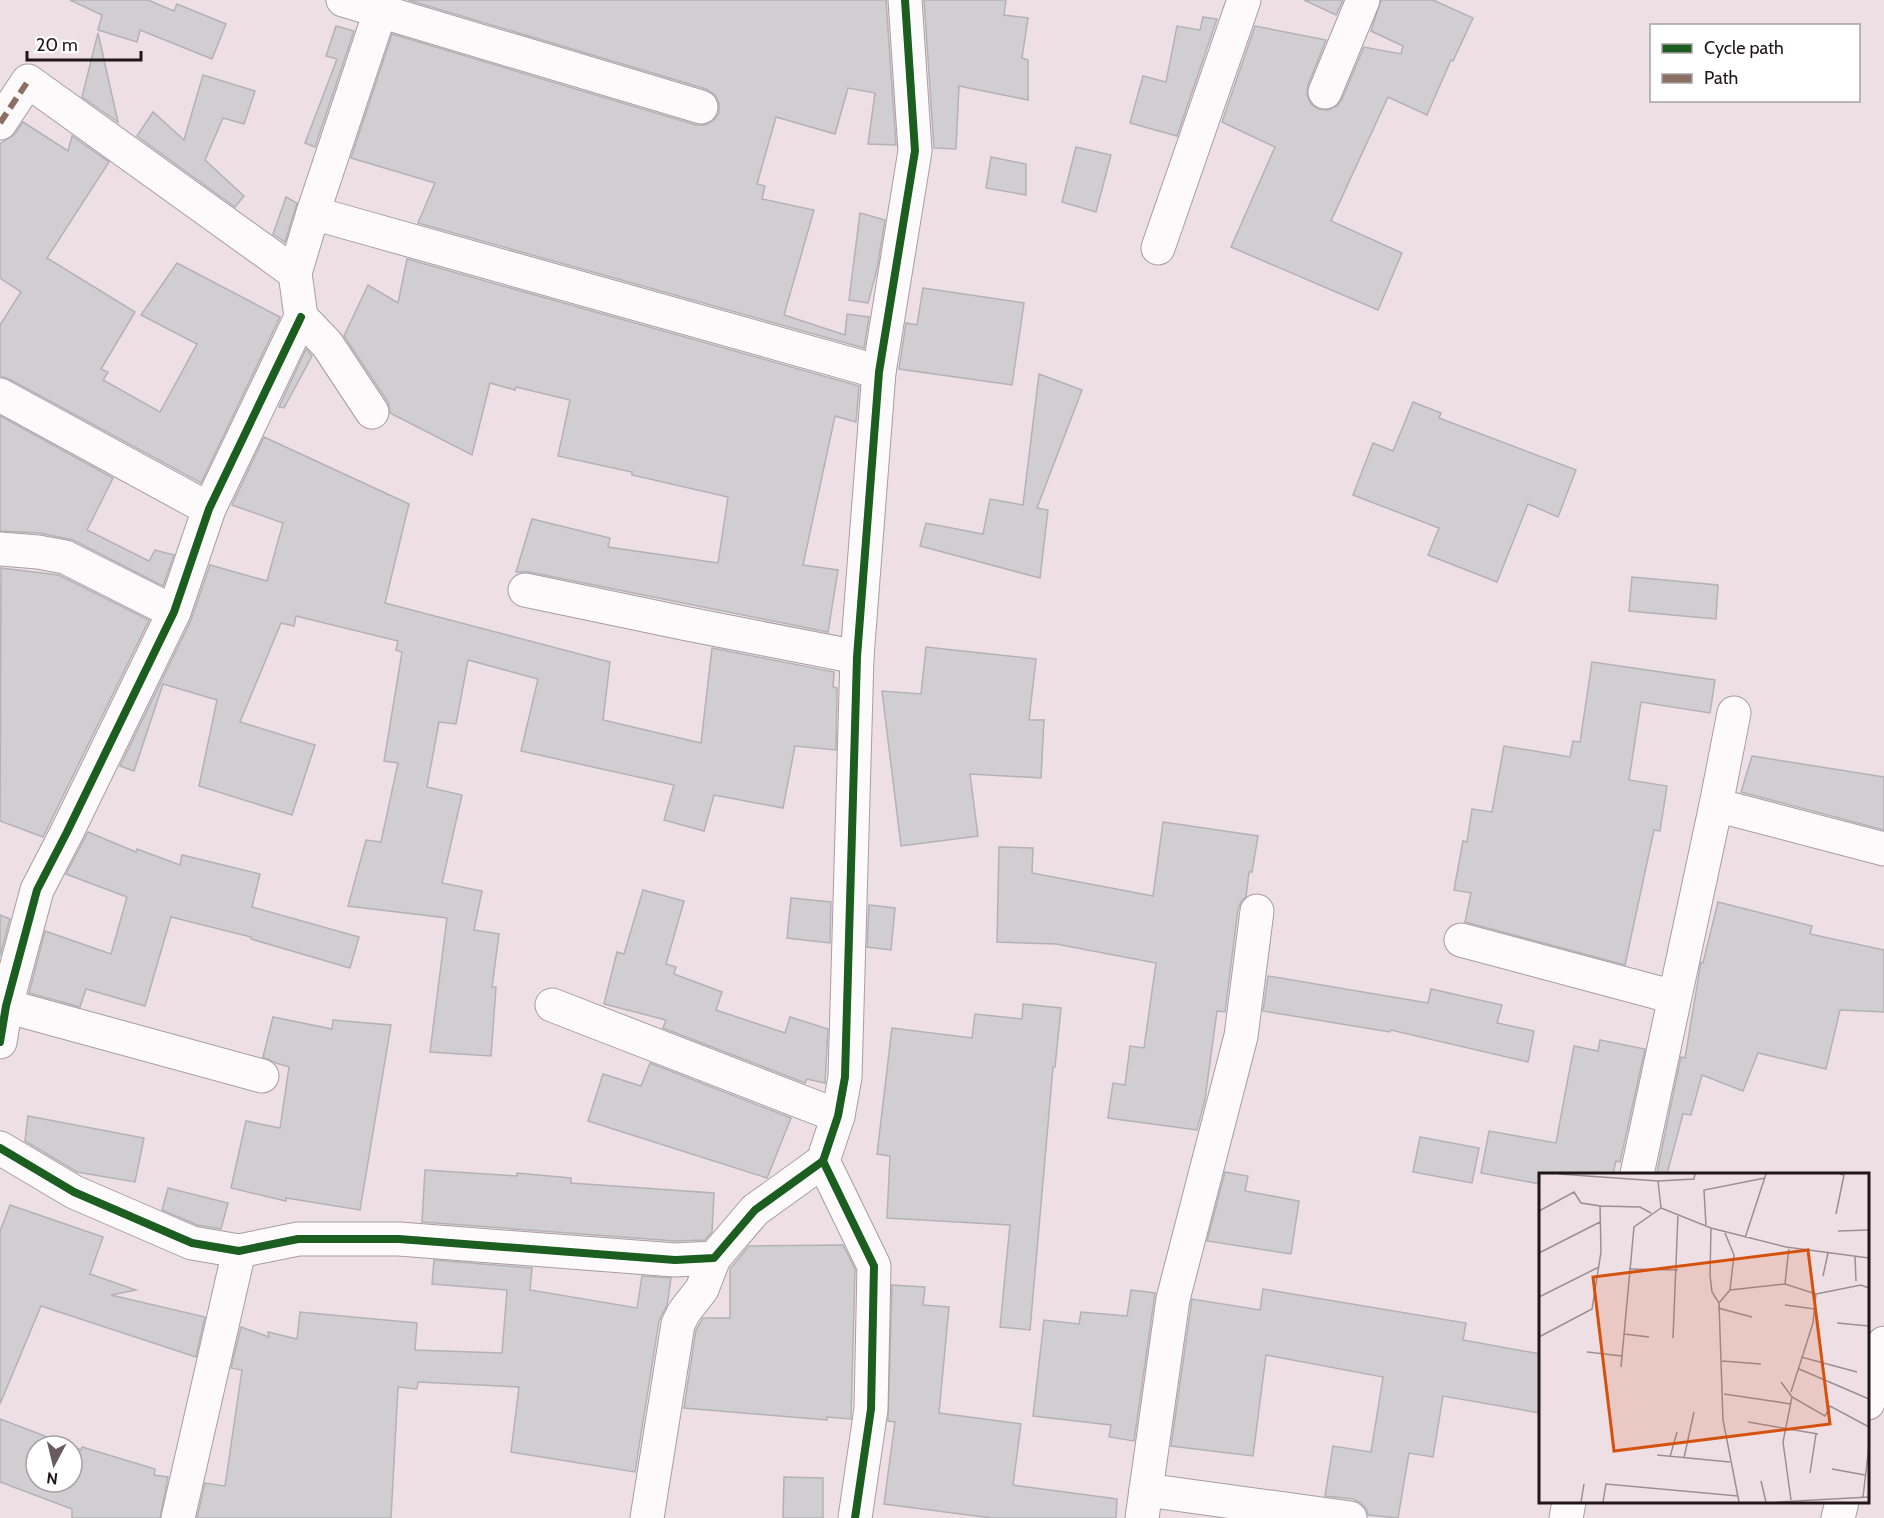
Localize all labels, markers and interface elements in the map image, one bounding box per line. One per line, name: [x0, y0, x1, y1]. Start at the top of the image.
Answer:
scale bar: [27, 24, 141, 62]
legend: [1650, 24, 1860, 102]
text: 20 m: [36, 34, 78, 56]
text: Cycle path: [1704, 37, 1784, 59]
text: Path: [1704, 67, 1738, 89]
inset map: [1539, 1173, 1869, 1503]
north arrow: [24, 1434, 84, 1494]
text: N: [45, 1468, 59, 1489]

